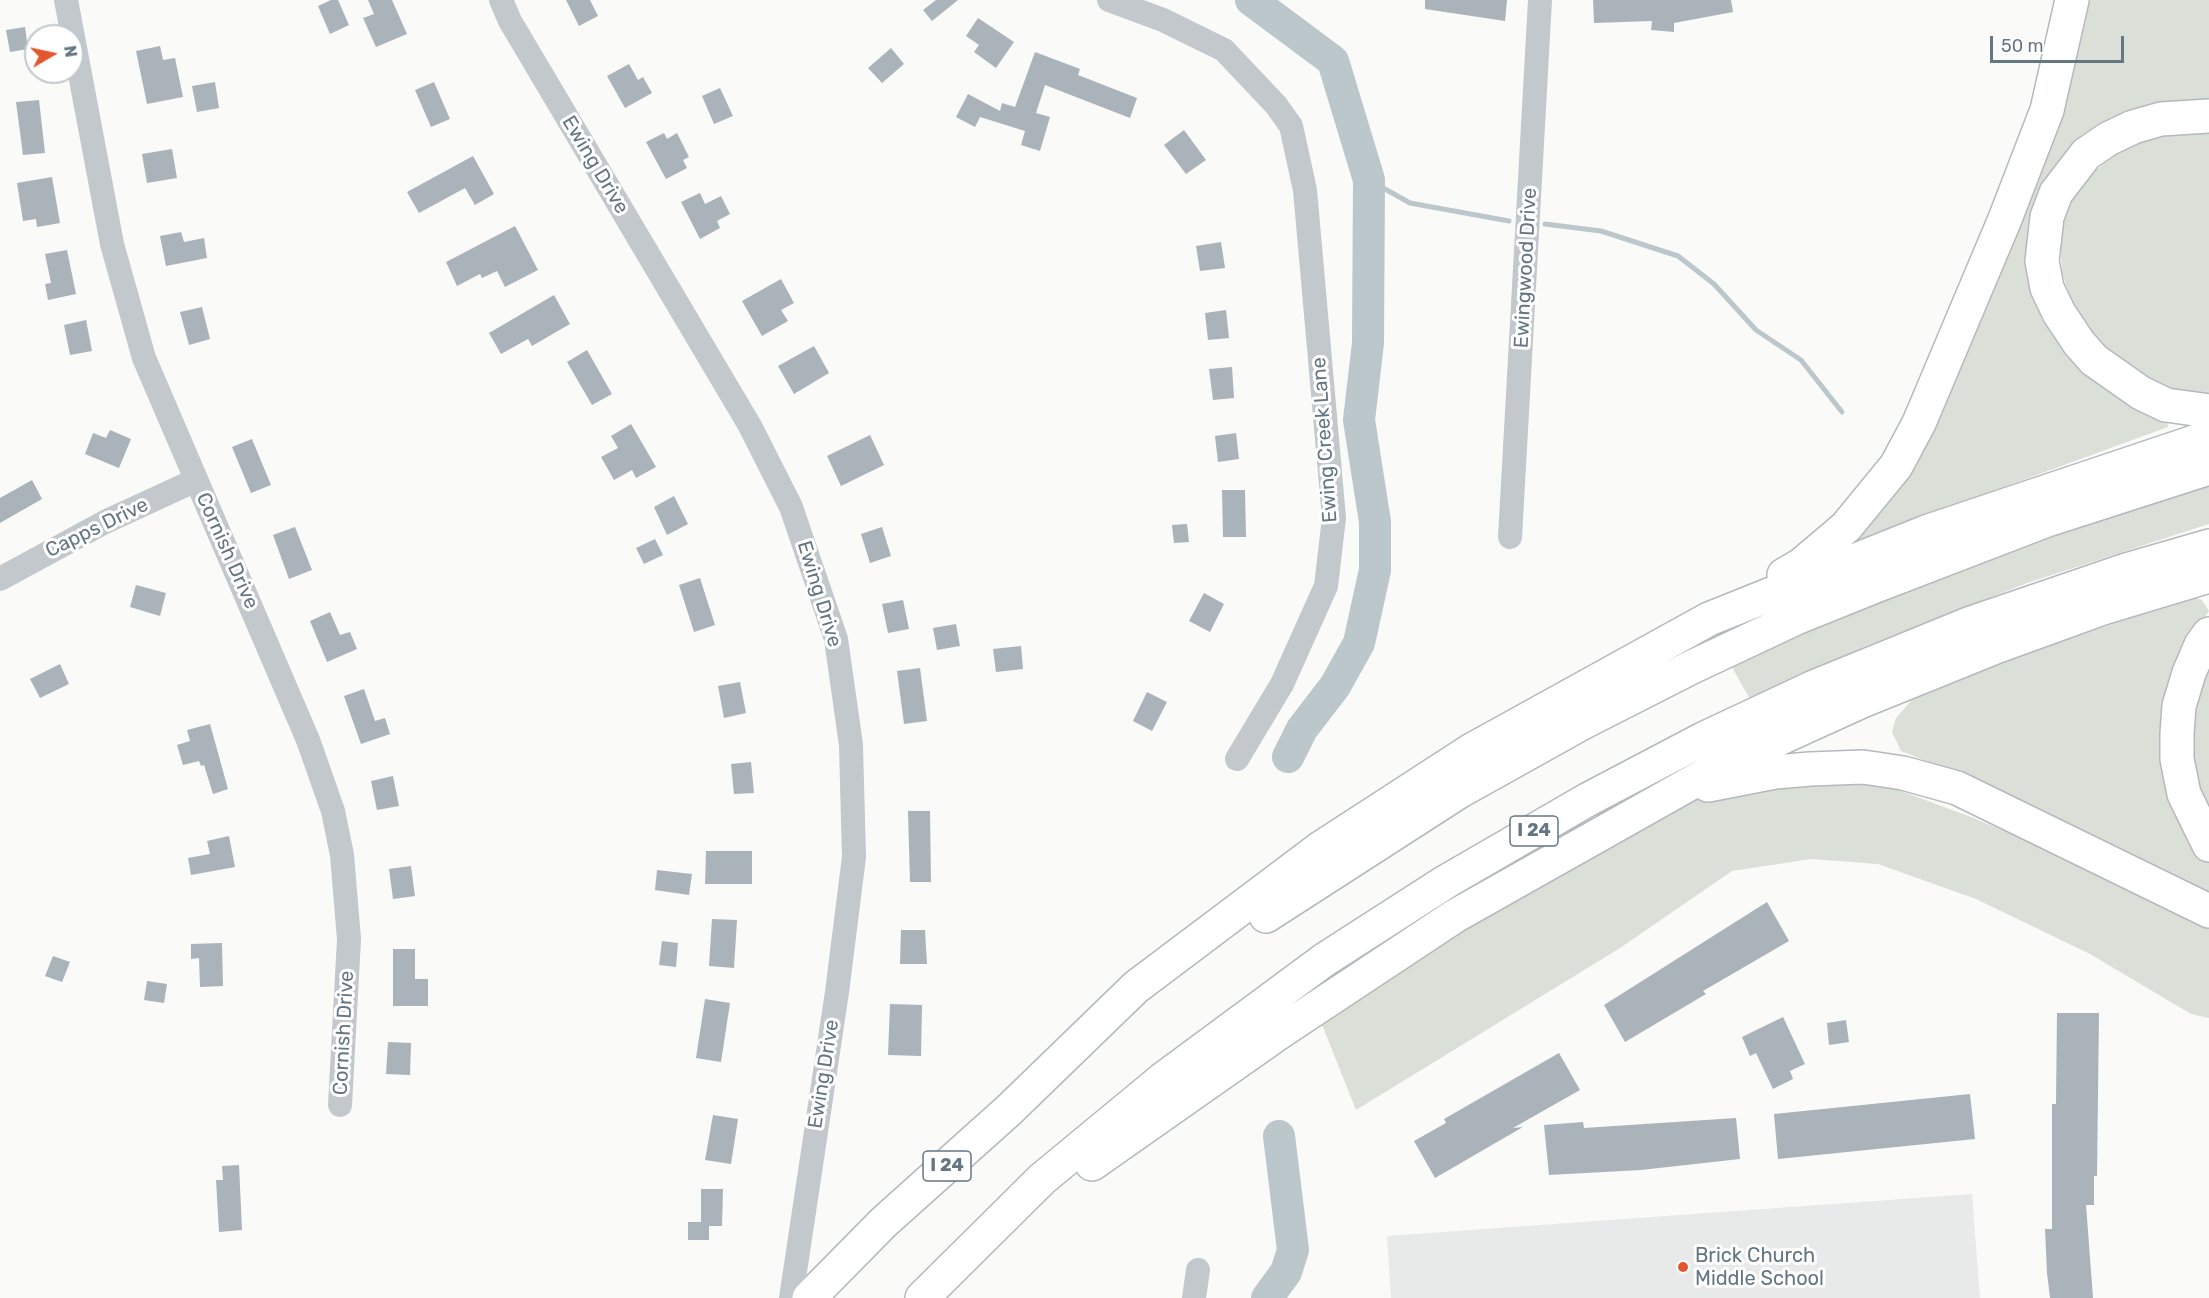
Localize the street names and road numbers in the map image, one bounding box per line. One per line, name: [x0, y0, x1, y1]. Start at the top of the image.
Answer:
street label: Ewing Drive: [556, 112, 634, 218]
street label: Ewingwood Drive: [1510, 187, 1542, 349]
street label: Ewing Creek Lane: [1307, 356, 1343, 524]
street label: Cornish Drive: [191, 489, 263, 613]
street label: Capps Drive: [42, 493, 152, 563]
street label: Ewing Drive: [791, 538, 847, 650]
road number: I 24: [1510, 816, 1558, 846]
street label: Cornish Drive: [329, 970, 359, 1096]
street label: Ewing Drive: [804, 1018, 844, 1130]
road number: I 24: [923, 1151, 971, 1181]

